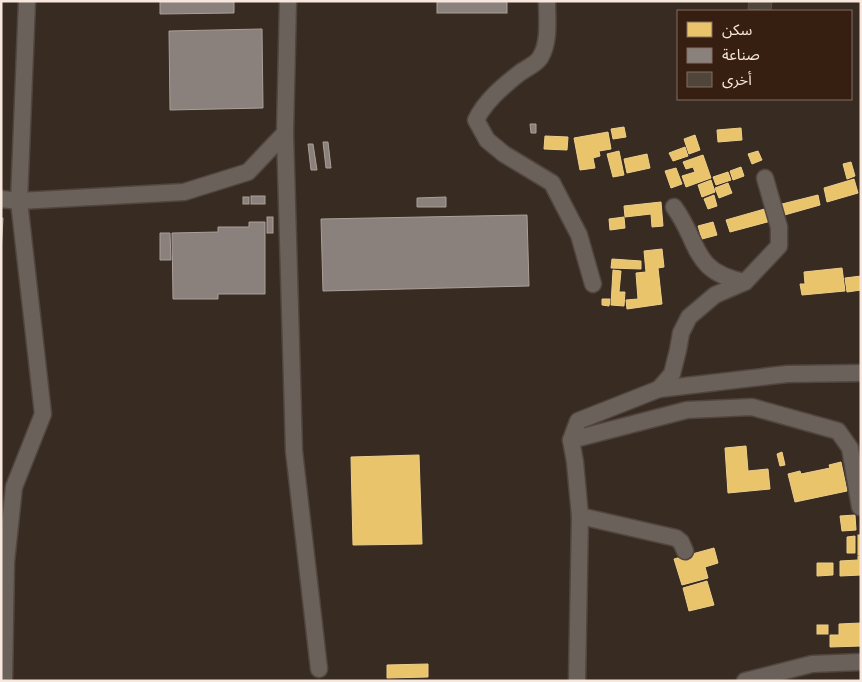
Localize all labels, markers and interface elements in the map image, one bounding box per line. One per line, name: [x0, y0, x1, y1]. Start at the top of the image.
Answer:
legend: [677, 10, 852, 100]
text: سكن: [722, 20, 753, 39]
text: صناعة: [722, 45, 760, 63]
text: أخرى: [722, 70, 752, 89]

